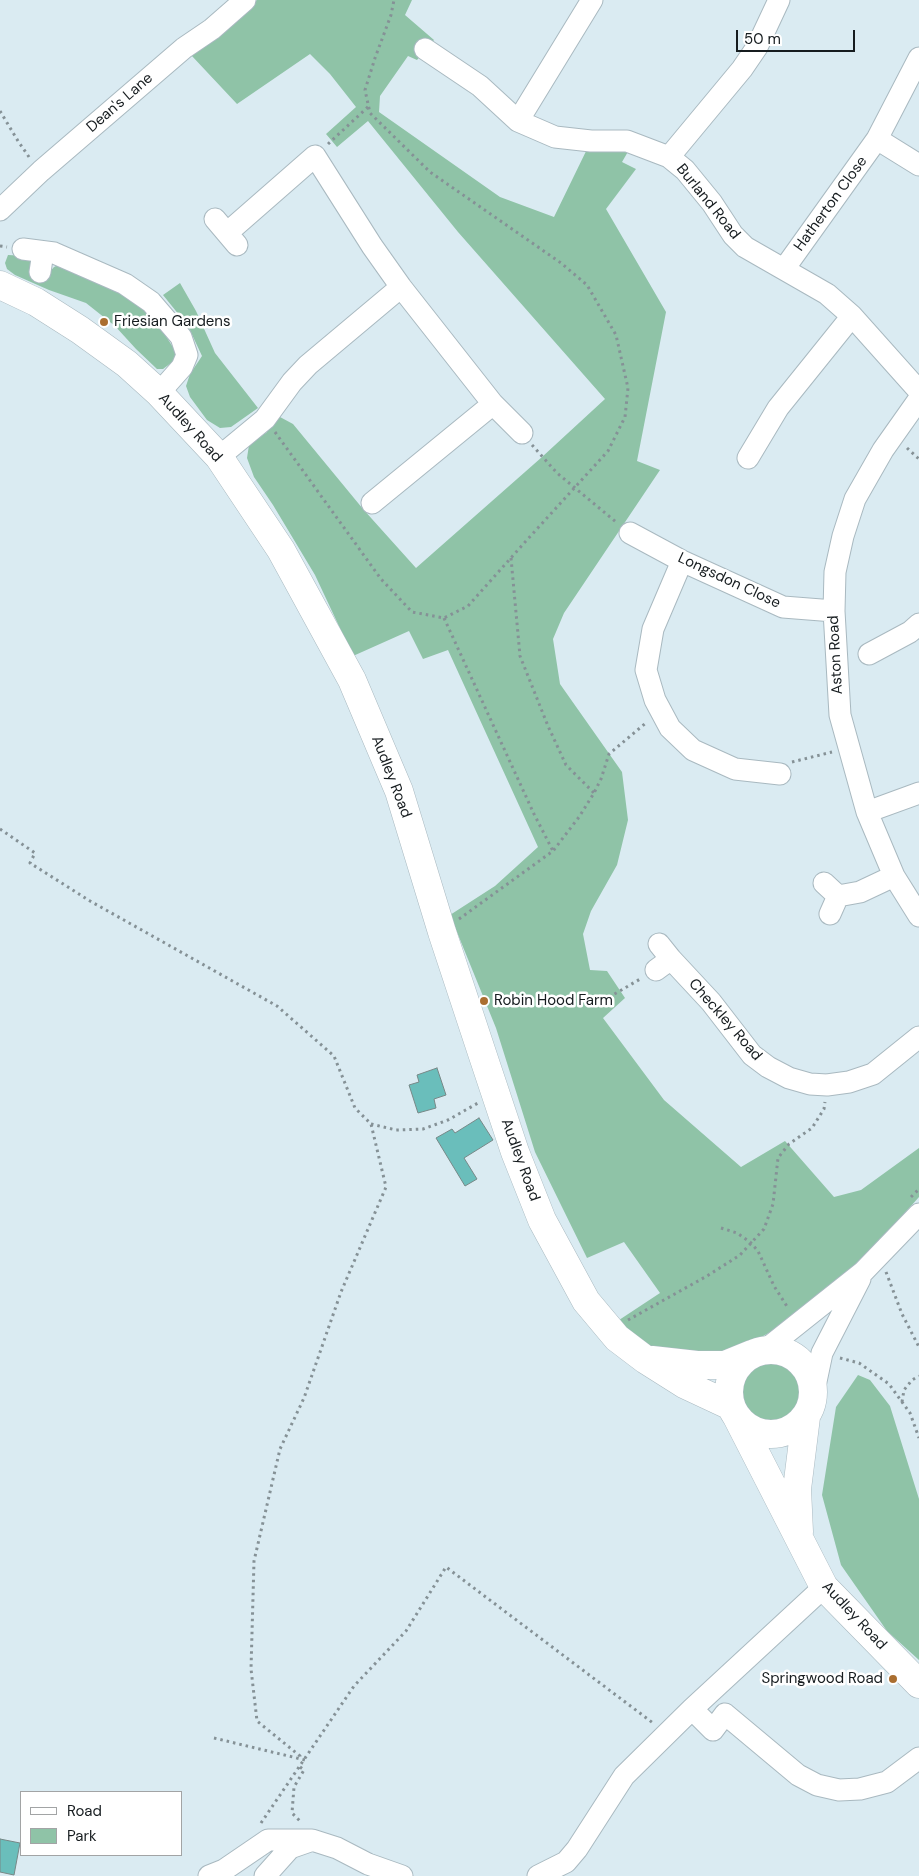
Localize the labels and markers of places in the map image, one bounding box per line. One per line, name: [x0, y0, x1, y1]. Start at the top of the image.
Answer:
place label: Friesian Gardens: [114, 313, 230, 331]
marker: Friesian Gardens: [98, 316, 110, 328]
place label: Robin Hood Farm: [494, 992, 613, 1010]
marker: Robin Hood Farm: [478, 995, 490, 1007]
place label: Springwood Road: [762, 1670, 883, 1688]
marker: Springwood Road: [887, 1673, 899, 1685]

